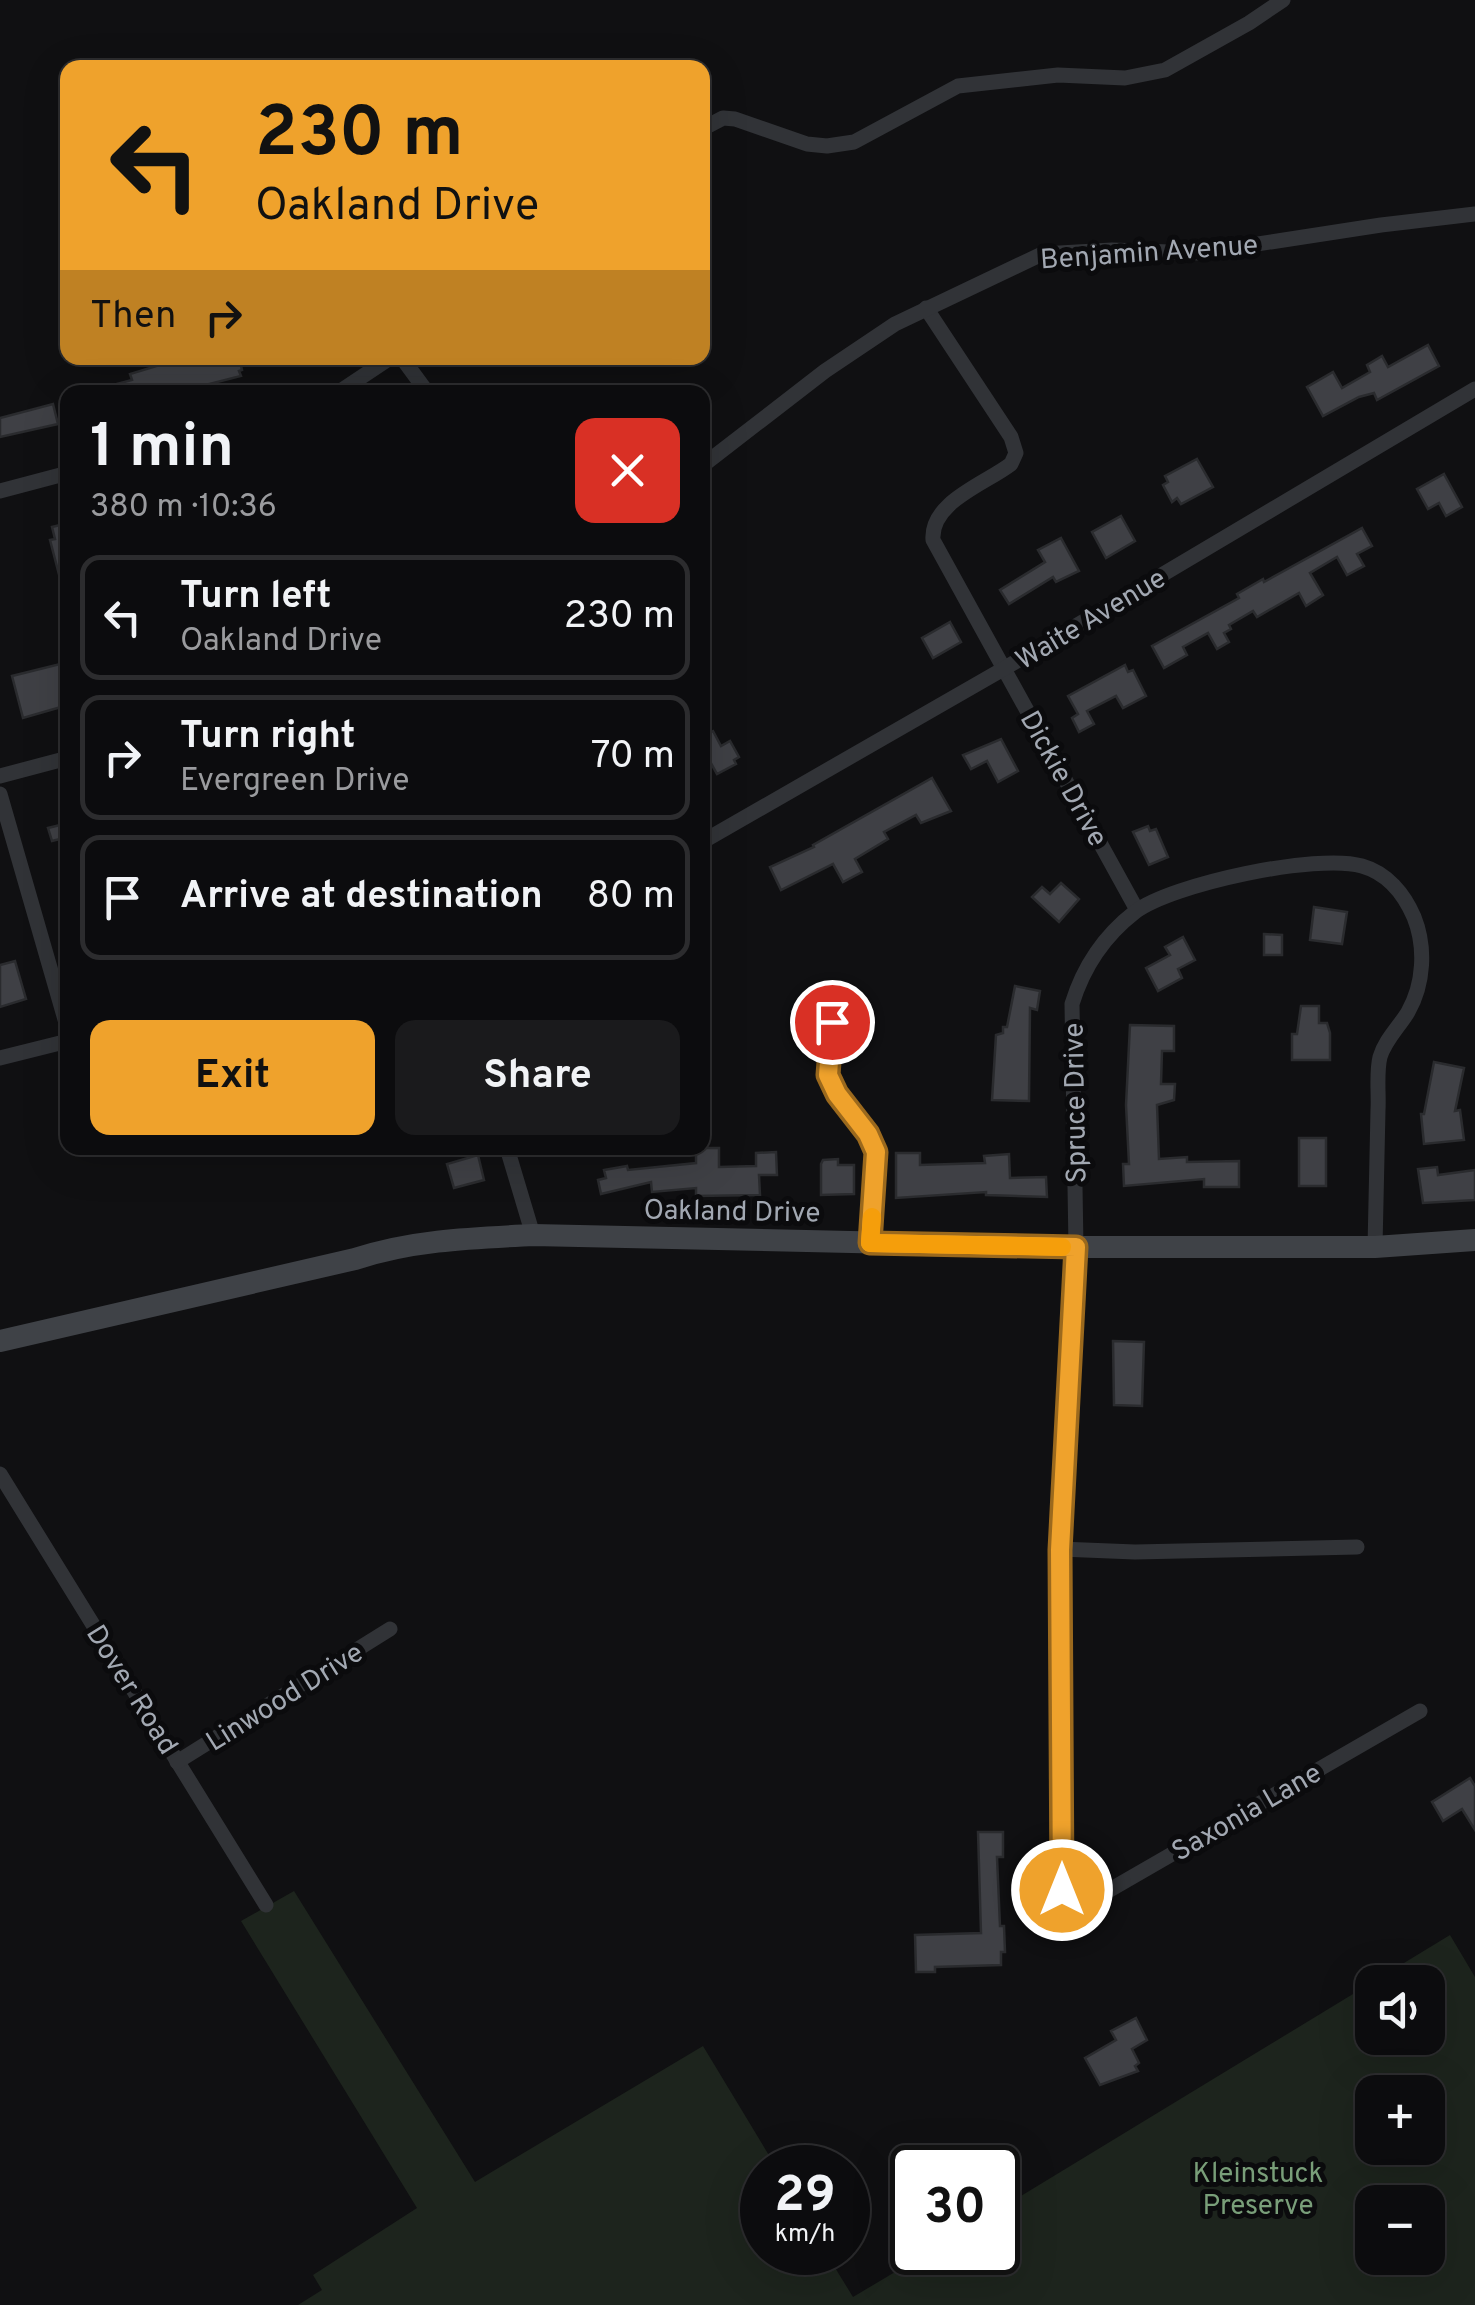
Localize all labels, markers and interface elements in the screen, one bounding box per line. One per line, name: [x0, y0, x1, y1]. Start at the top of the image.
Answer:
text: 230 m: [255, 92, 464, 181]
icon: left: [90, 100, 220, 230]
text: Oakland Drive: [255, 179, 539, 236]
street label: Benjamin Avenue: [1039, 228, 1259, 280]
icon: right: [196, 290, 251, 345]
text: Then: [90, 293, 176, 342]
text: 1 min: [90, 412, 234, 488]
button: close: [575, 418, 680, 523]
text: 380 m · 10:36: [90, 488, 277, 528]
street label: Waite Avenue: [1010, 562, 1173, 680]
text: Turn left: [180, 573, 332, 622]
icon: left: [95, 590, 150, 645]
text: 230 m: [564, 593, 675, 642]
text: Oakland Drive: [180, 622, 382, 662]
street label: Dickie Drive: [1010, 705, 1115, 854]
text: Turn right: [180, 713, 355, 762]
icon: right: [95, 730, 150, 785]
text: 70 m: [591, 733, 675, 782]
text: Evergreen Drive: [180, 762, 409, 802]
icon: arrive: [95, 870, 150, 925]
text: Arrive at destination: [180, 873, 543, 922]
text: 80 m: [587, 873, 675, 922]
pin: [790, 980, 875, 1065]
icon: arrive: [805, 995, 860, 1050]
button: Exit: [90, 1020, 375, 1135]
button: Share: [395, 1020, 680, 1135]
street label: Spruce Drive: [1058, 1022, 1096, 1184]
street label: Oakland Drive: [643, 1193, 821, 1233]
street label: Dover Road: [76, 1619, 184, 1762]
street label: Linwood Drive: [200, 1636, 371, 1761]
street label: Saxonia Lane: [1166, 1756, 1329, 1871]
position arrow: [1010, 1838, 1114, 1942]
map controls: [1355, 1965, 1445, 2275]
button: sound: [1355, 1965, 1445, 2055]
button: +: [1355, 2075, 1445, 2165]
speed limit sign: 30: [890, 2145, 1020, 2275]
park label: Kleinstuck Preserve: [1193, 2157, 1323, 2225]
text: 29: [774, 2166, 836, 2229]
button: −: [1355, 2185, 1445, 2275]
text: km/h: [775, 2219, 835, 2251]

